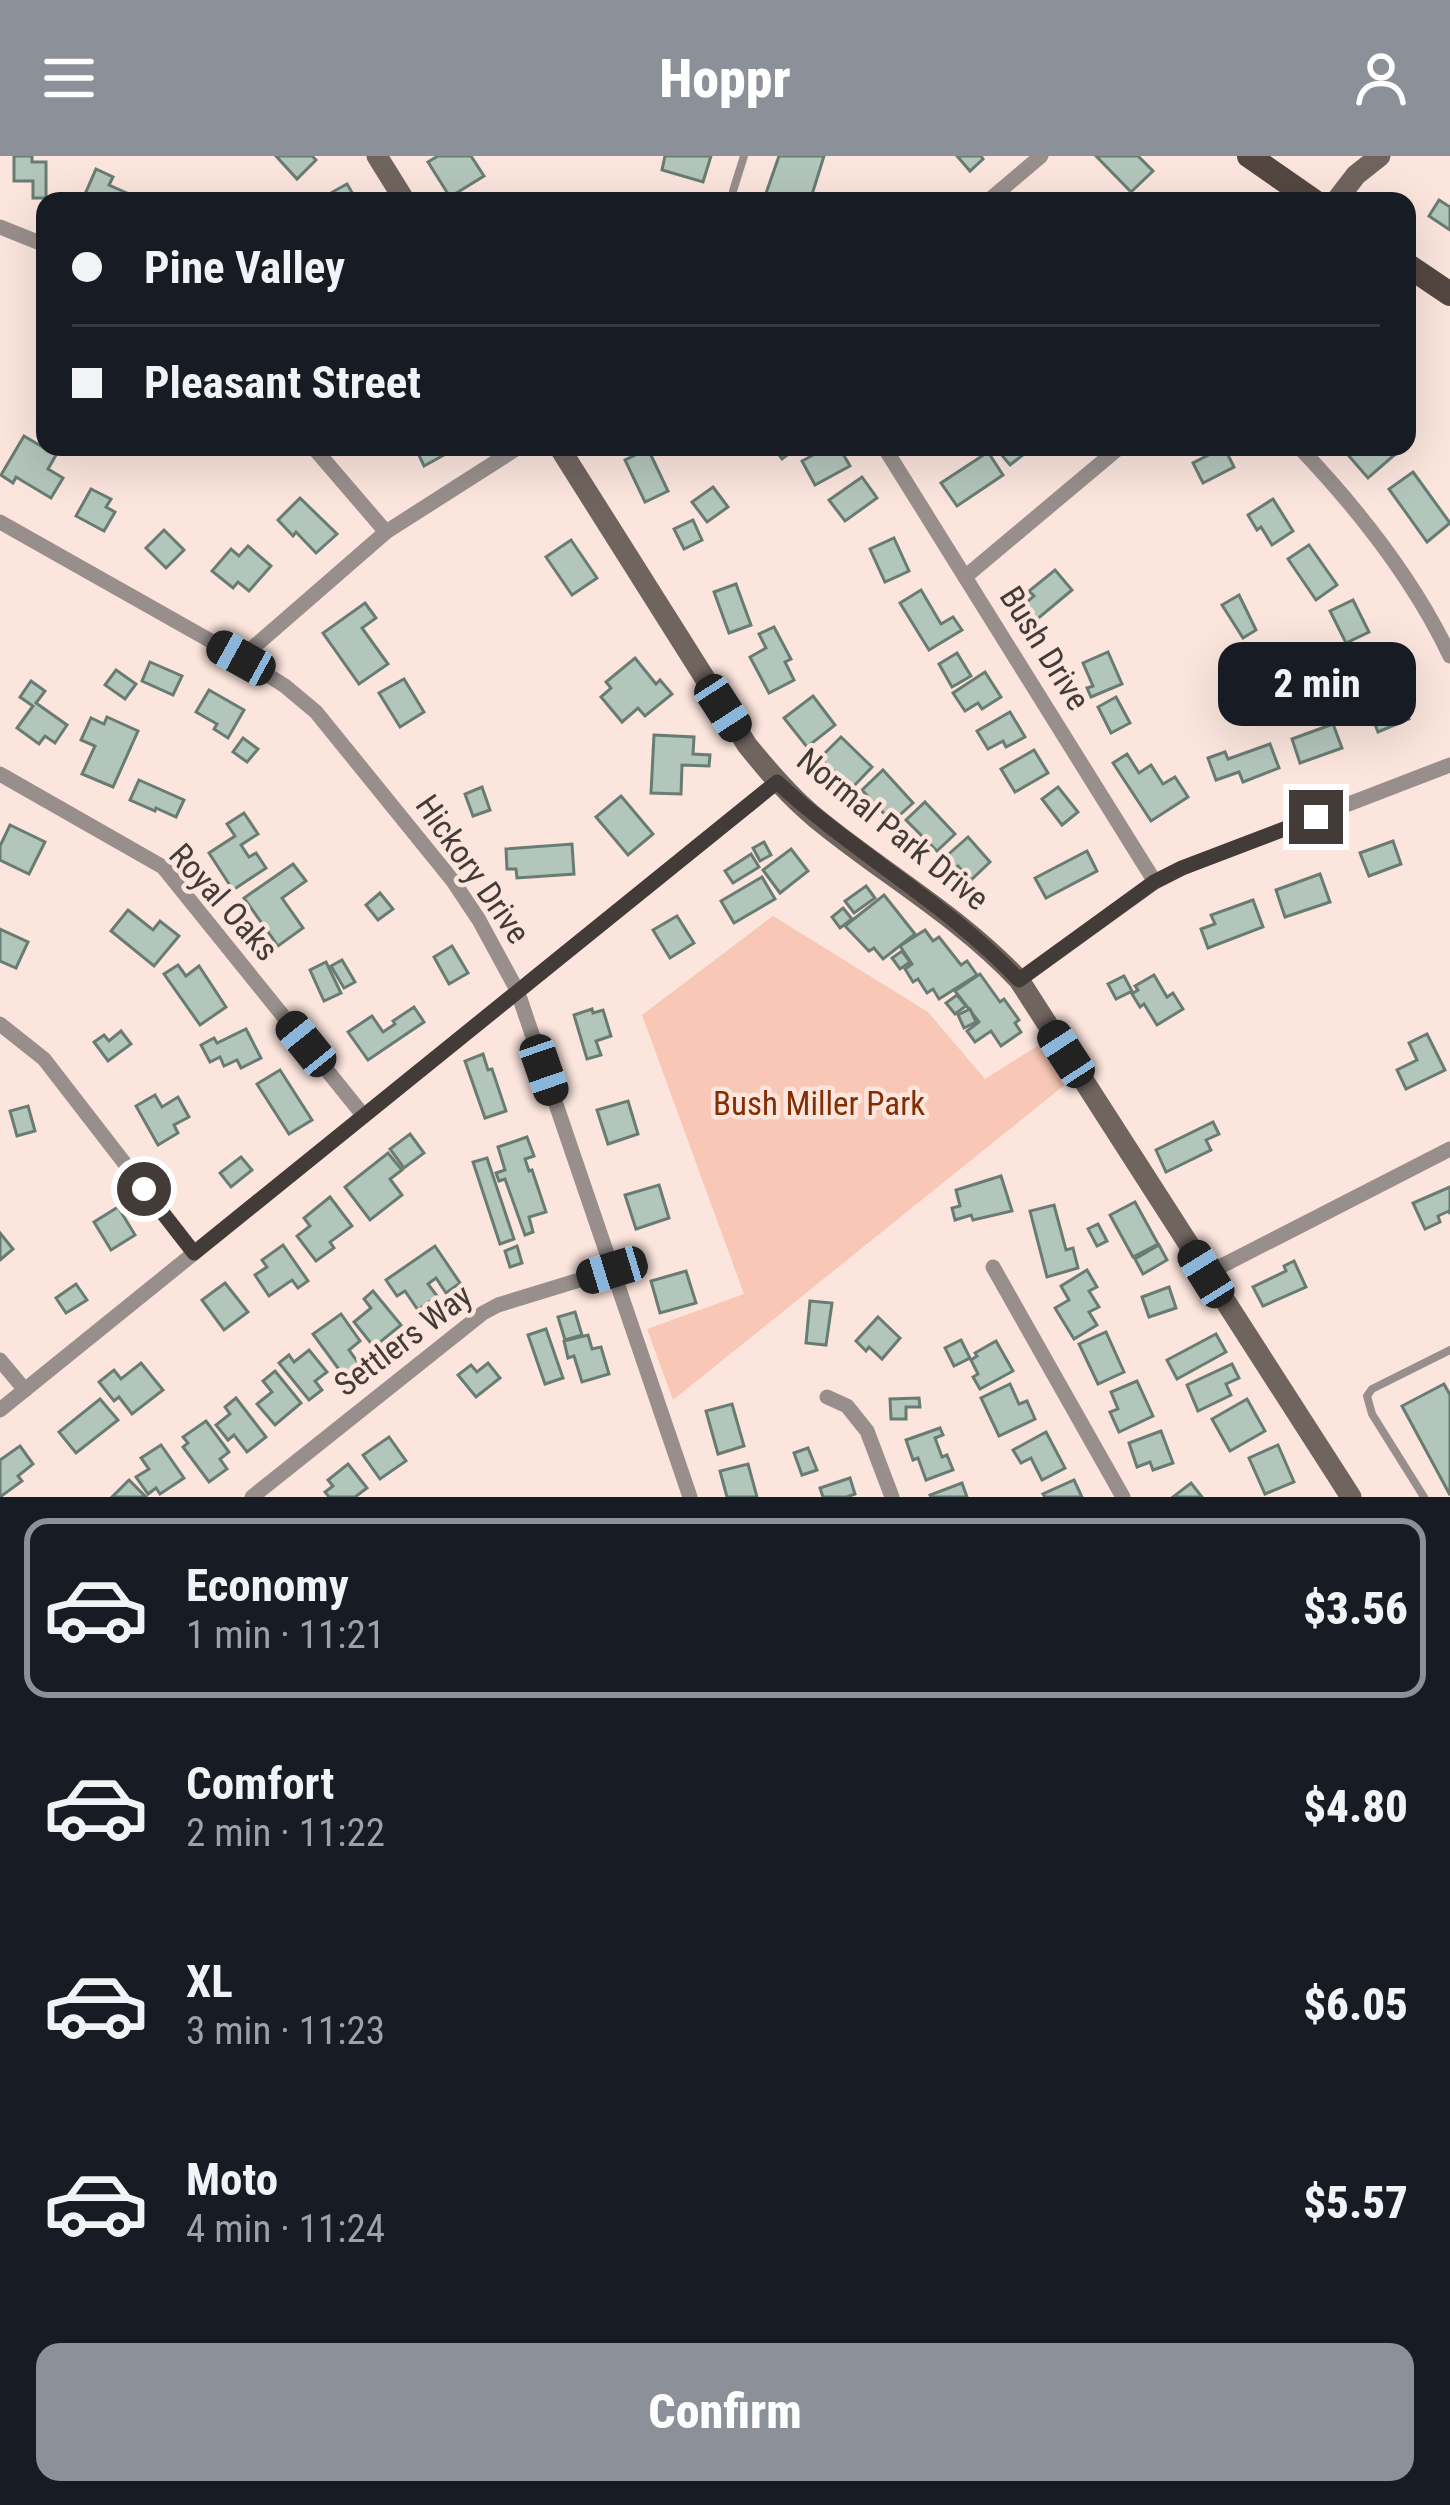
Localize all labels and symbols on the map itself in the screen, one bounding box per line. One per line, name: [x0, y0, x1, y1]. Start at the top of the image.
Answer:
street label: Bush Drive: [992, 579, 1098, 717]
car: [201, 625, 281, 691]
callout: 2 min: [1217, 643, 1415, 727]
car: [688, 668, 758, 748]
street label: Normal Park Drive: [789, 740, 997, 918]
street label: Hickory Drive: [408, 787, 538, 951]
route end: [1289, 790, 1343, 844]
street label: Royal Oaks: [161, 835, 287, 969]
car: [269, 1005, 343, 1083]
car: [1031, 1014, 1101, 1094]
car: [515, 1030, 573, 1110]
park label: Bush Miller Park: [713, 1084, 925, 1123]
route start: [117, 1162, 171, 1216]
car: [1172, 1234, 1240, 1314]
car: [572, 1242, 652, 1298]
street label: Settlers Way: [327, 1276, 480, 1404]

